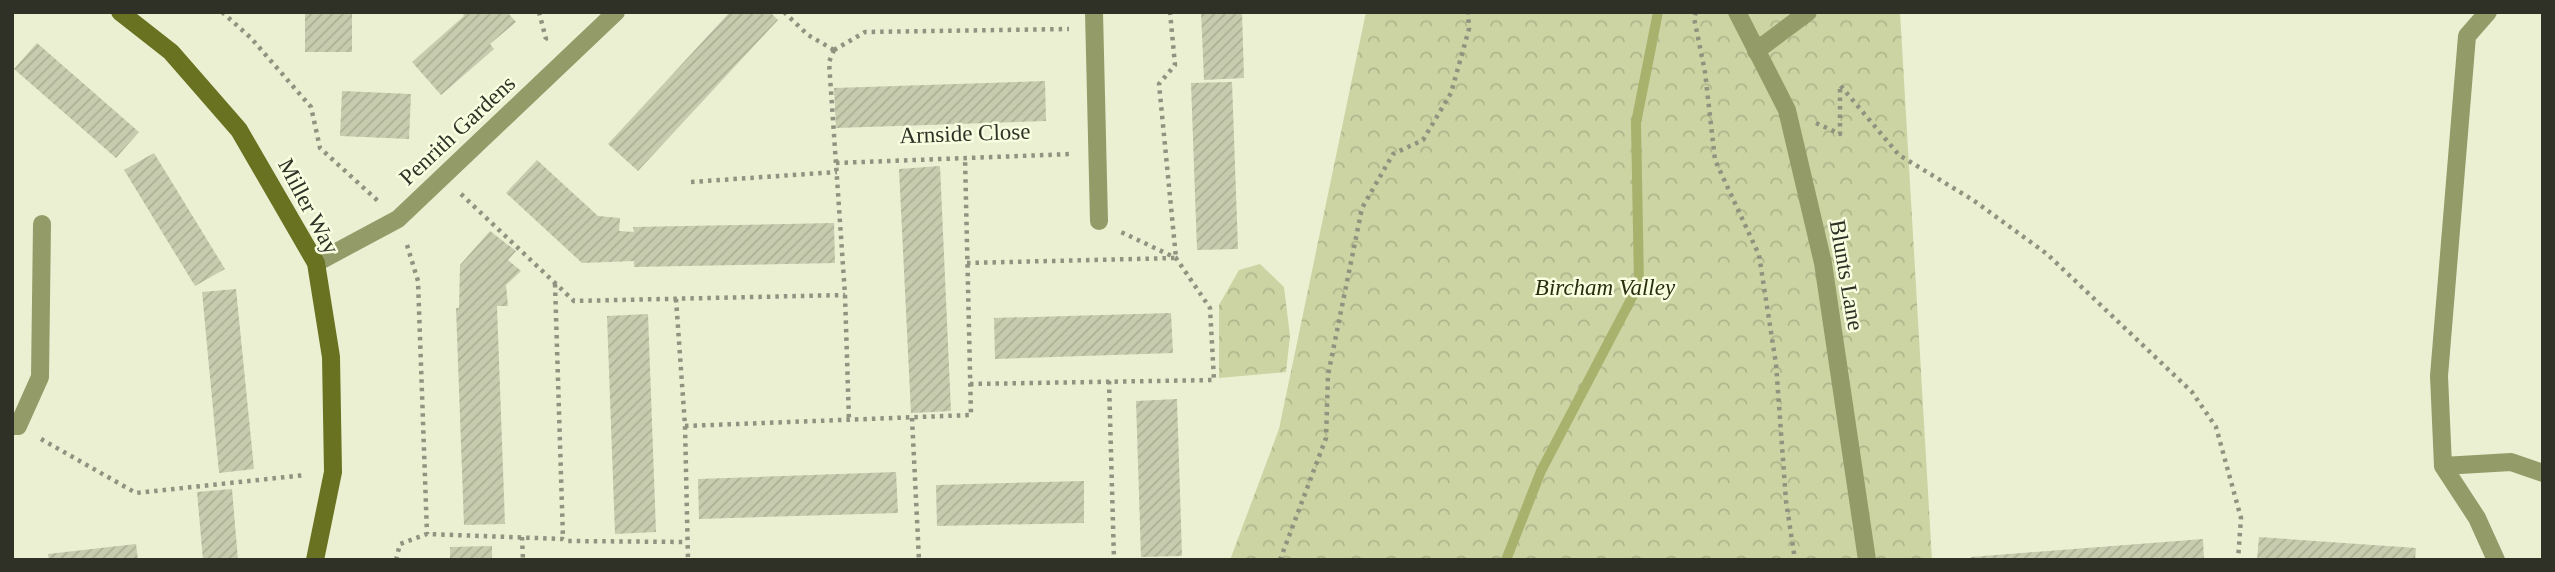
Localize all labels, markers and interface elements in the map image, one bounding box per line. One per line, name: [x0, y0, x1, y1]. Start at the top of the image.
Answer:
street label: Penrith Gardens: [394, 70, 520, 190]
street label: Arnside Close: [899, 119, 1031, 148]
street label: Miller Way: [273, 154, 344, 259]
street label: Blunts Lane: [1824, 218, 1869, 332]
park label: Bircham Valley: [1535, 275, 1676, 300]

